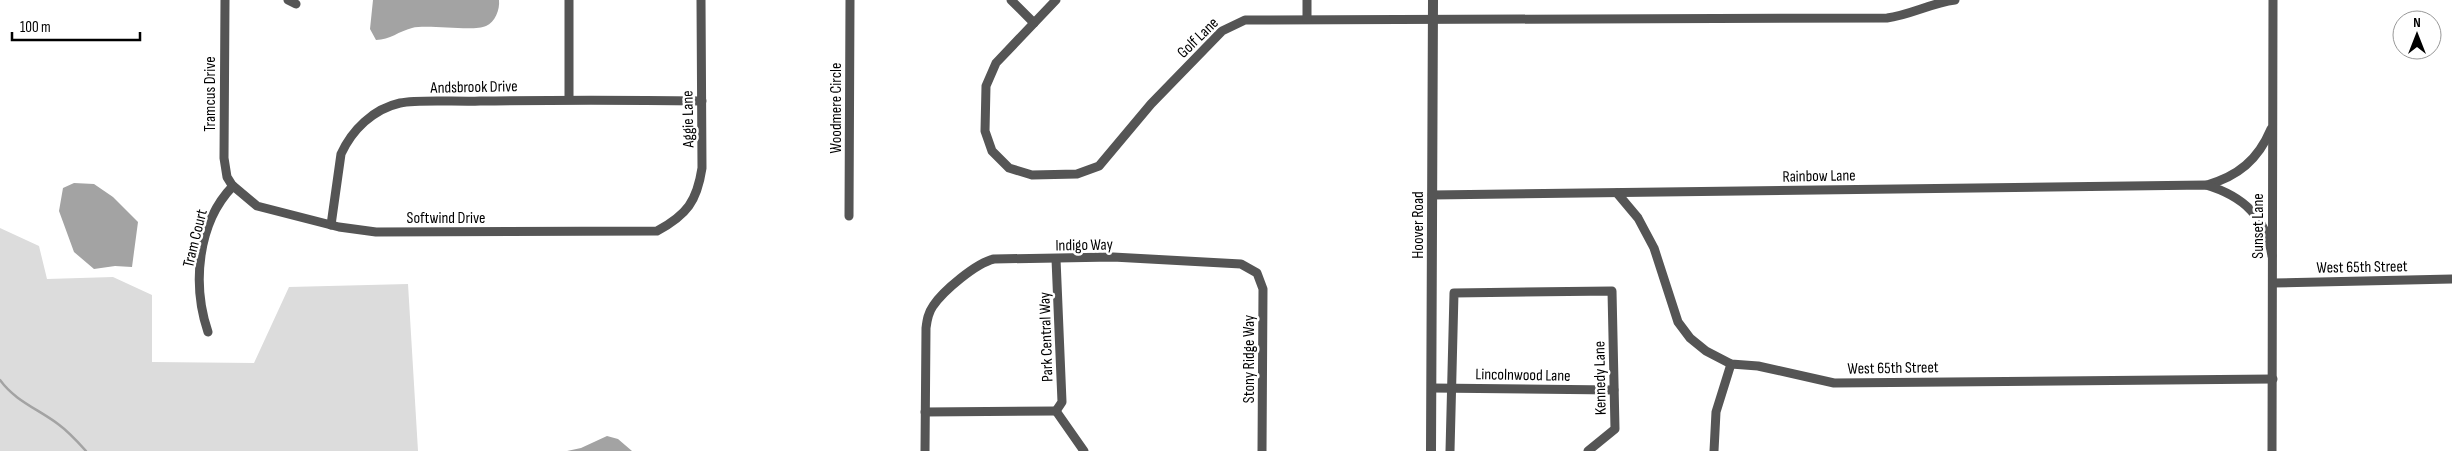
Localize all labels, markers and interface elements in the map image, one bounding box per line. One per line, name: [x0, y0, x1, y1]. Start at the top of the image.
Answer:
scale bar: [12, 10, 140, 42]
north arrow: [2392, 10, 2442, 60]
street label: Golf Lane: [1173, 14, 1223, 62]
text: N: [2413, 14, 2421, 31]
text: 100 m: [20, 18, 51, 37]
street label: Tramcus Drive: [201, 56, 220, 132]
street label: Woodmere Circle: [827, 63, 846, 154]
street label: Andsbrook Drive: [429, 77, 518, 98]
street label: Aggie Lane: [679, 90, 699, 149]
street label: Rainbow Lane: [1782, 166, 1856, 187]
street label: Hoover Road: [1409, 191, 1428, 259]
street label: Sunset Lane: [2249, 193, 2268, 259]
street label: Tram Court: [179, 207, 212, 269]
street label: Softwind Drive: [407, 209, 485, 228]
street label: Indigo Way: [1055, 235, 1113, 255]
street label: West 65th Street: [2316, 257, 2408, 278]
street label: Park Central Way: [1035, 292, 1058, 382]
street label: Stony Ridge Way: [1240, 315, 1259, 403]
street label: Kennedy Lane: [1590, 341, 1611, 415]
street label: West 65th Street: [1847, 358, 1939, 379]
street label: Lincolnwood Lane: [1475, 365, 1571, 386]

